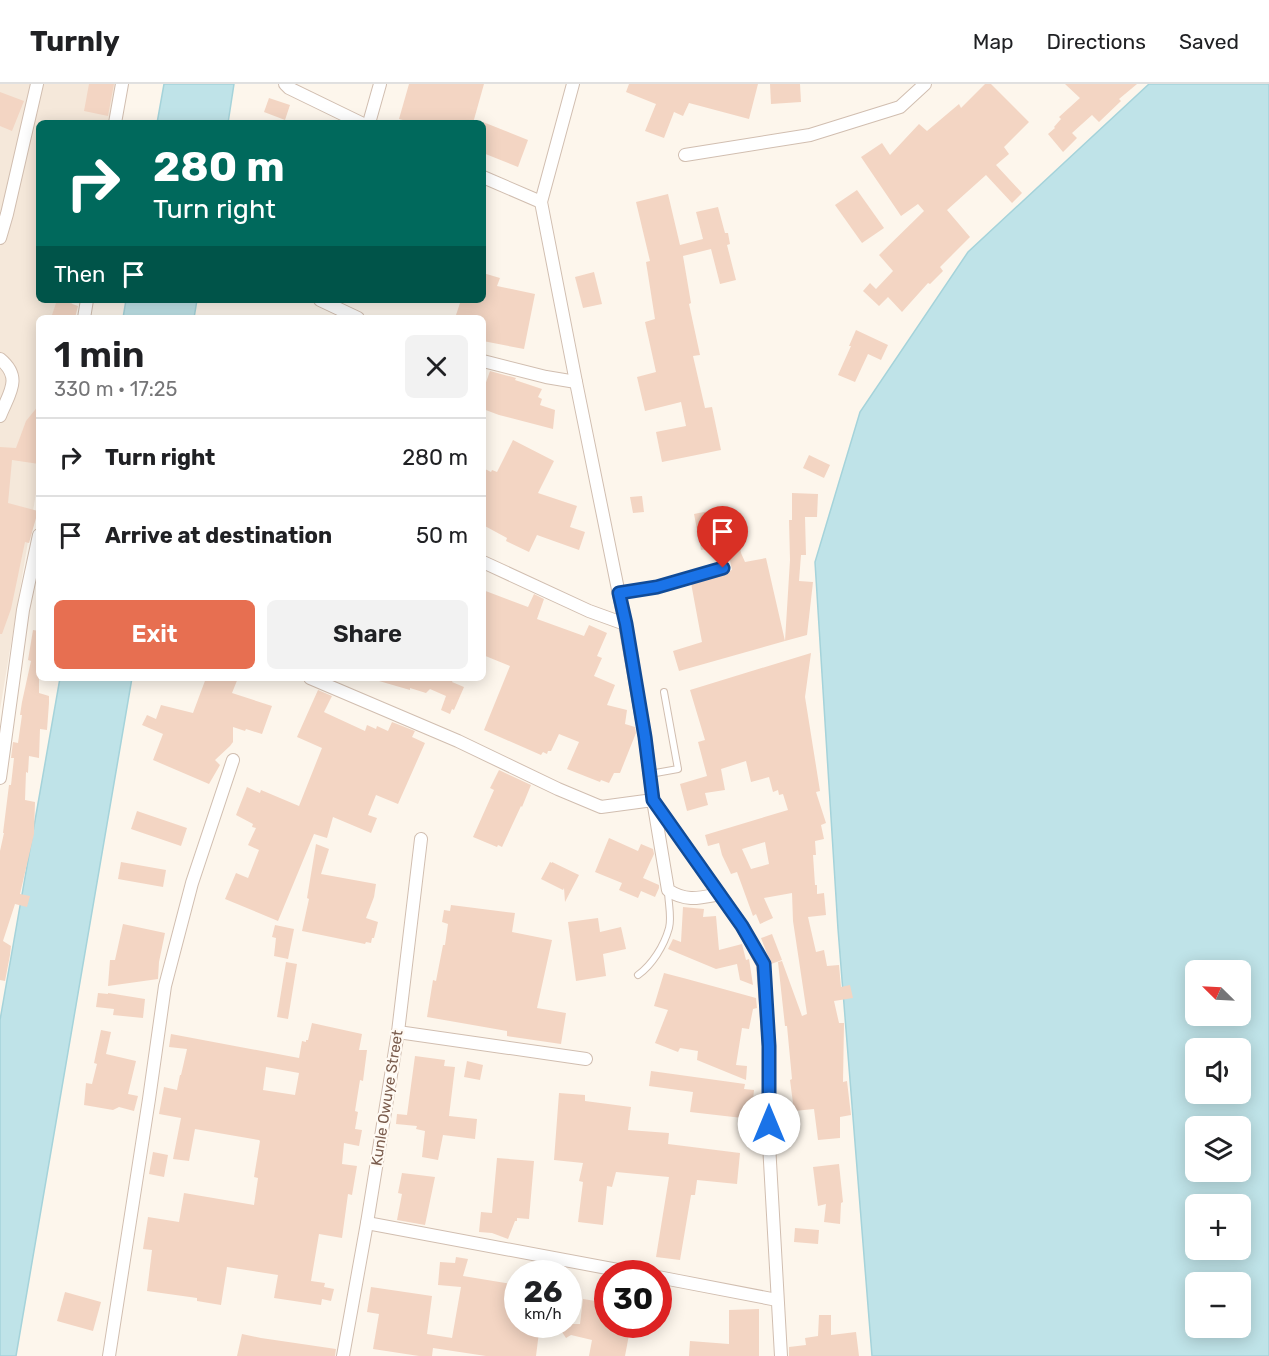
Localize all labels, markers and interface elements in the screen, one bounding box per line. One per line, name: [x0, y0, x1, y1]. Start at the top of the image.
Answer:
text: Turnly: [30, 25, 120, 58]
text: Map: [973, 29, 1014, 54]
text: Directions: [1047, 29, 1146, 54]
text: Saved: [1179, 29, 1239, 54]
text: 280 m: [153, 142, 285, 192]
icon: right: [54, 144, 132, 222]
text: Turn right: [153, 193, 276, 225]
icon: arrive: [117, 258, 150, 291]
text: Then: [54, 261, 105, 288]
text: 1 min: [54, 333, 145, 376]
button: close: [405, 335, 468, 398]
text: 330 m · 17:25: [54, 377, 177, 401]
icon: right: [54, 441, 87, 474]
text: Turn right: [105, 444, 215, 471]
text: 280 m: [402, 444, 468, 471]
pin: [697, 506, 748, 568]
icon: arrive: [706, 515, 739, 548]
icon: arrive: [54, 519, 87, 552]
text: Arrive at destination: [105, 522, 332, 549]
text: 50 m: [416, 522, 468, 549]
button: Exit: [54, 600, 255, 669]
button: Share: [267, 600, 468, 669]
north arrow: [1185, 960, 1251, 1026]
map controls: [1185, 960, 1251, 1338]
street label: Kunle Owuye Street: [367, 1029, 407, 1167]
button: sound: [1185, 1038, 1251, 1104]
position arrow: [737, 1092, 801, 1156]
button: layers: [1185, 1116, 1251, 1182]
button: +: [1185, 1194, 1251, 1260]
speed limit sign: 30: [594, 1260, 672, 1338]
button: −: [1185, 1272, 1251, 1338]
text: 26: [523, 1274, 563, 1310]
text: km/h: [524, 1305, 562, 1323]

